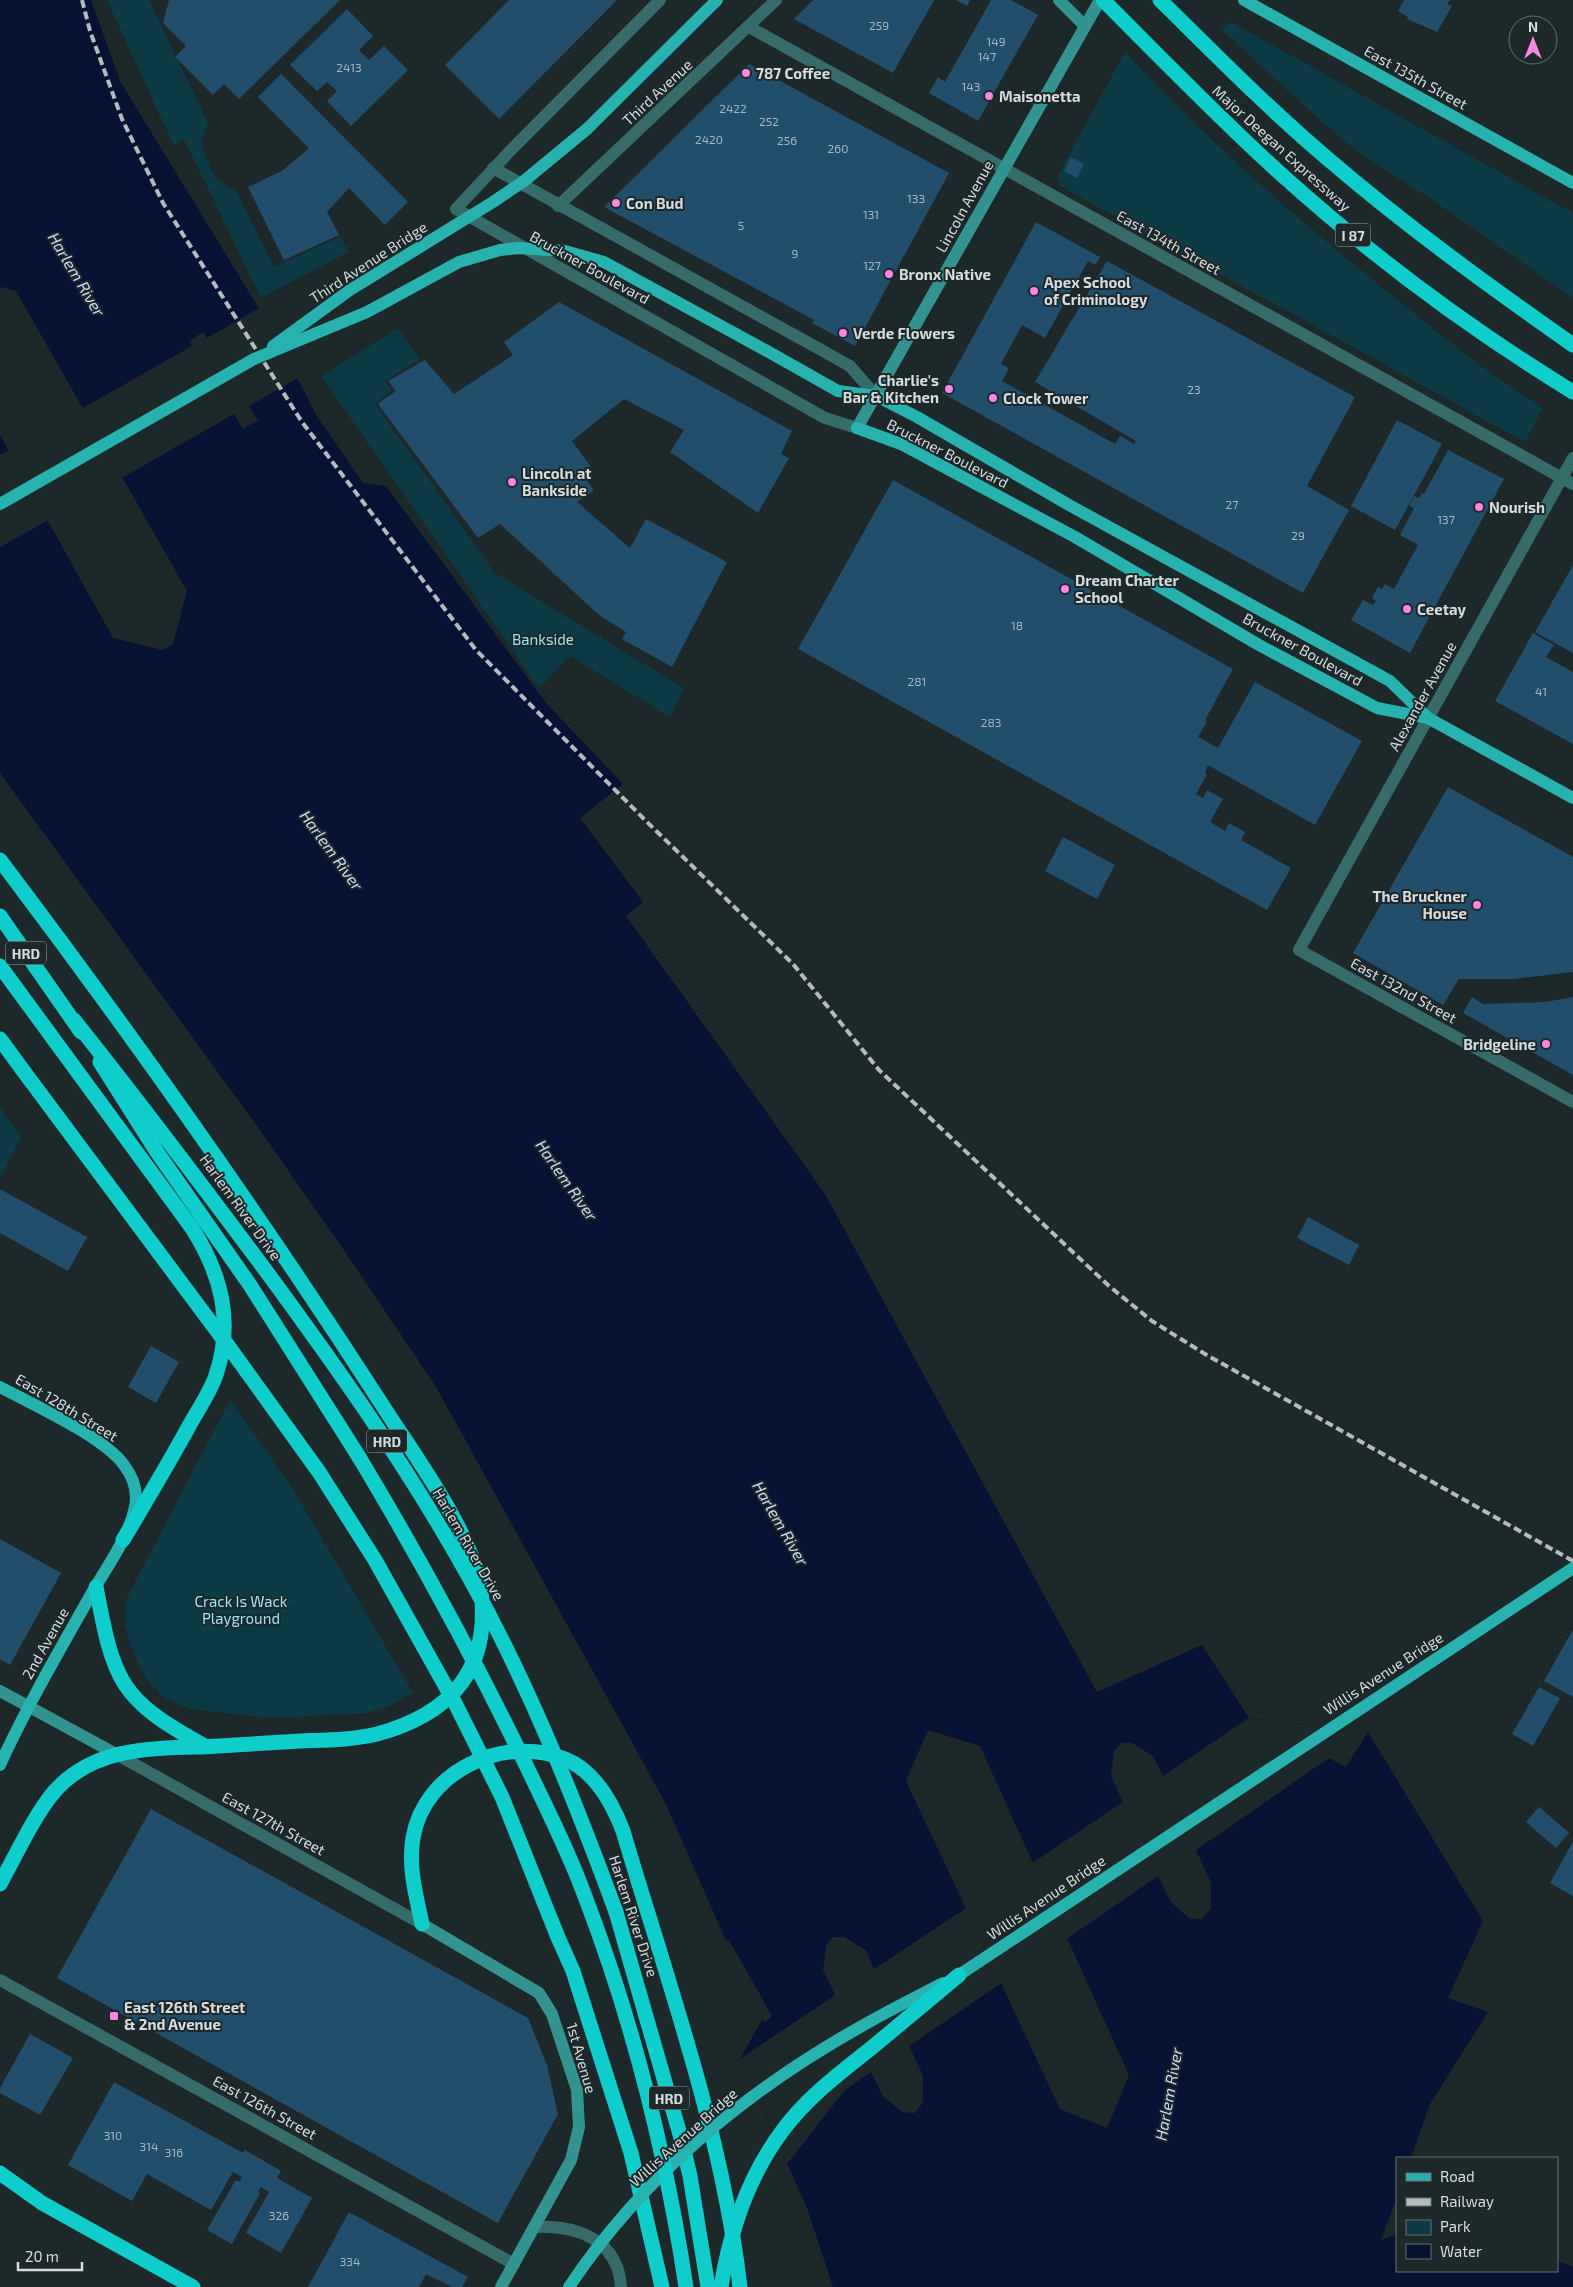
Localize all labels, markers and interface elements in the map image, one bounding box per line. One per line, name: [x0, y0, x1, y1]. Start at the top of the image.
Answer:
north arrow: [1508, 15, 1558, 65]
house number: 259: [869, 18, 889, 32]
text: N: [1528, 18, 1538, 35]
house number: 149: [986, 34, 1006, 48]
street label: East 135th Street: [1361, 41, 1471, 113]
house number: 147: [978, 49, 996, 63]
street label: Third Avenue: [618, 55, 696, 129]
house number: 2413: [336, 60, 362, 74]
place label: 787 Coffee: [756, 64, 830, 82]
marker: 787 Coffee: [740, 67, 752, 79]
house number: 143: [962, 79, 980, 93]
street label: Major Deegan Expressway: [1208, 81, 1355, 216]
place label: Maisonetta: [999, 87, 1081, 105]
marker: Maisonetta: [983, 90, 995, 102]
house number: 2422: [719, 101, 747, 115]
house number: 252: [759, 114, 779, 128]
house number: 2420: [695, 132, 723, 146]
house number: 256: [777, 133, 797, 147]
house number: 260: [828, 141, 848, 155]
street label: Lincoln Avenue: [931, 157, 997, 255]
house number: 133: [907, 191, 925, 205]
place label: Con Bud: [626, 194, 683, 212]
marker: Con Bud: [610, 197, 622, 209]
street label: East 134th Street: [1114, 206, 1224, 278]
house number: 131: [863, 207, 879, 221]
street label: Third Avenue Bridge: [306, 217, 430, 307]
house number: 5: [738, 218, 744, 232]
road number: I 87: [1336, 224, 1370, 246]
street label: Bruckner Boulevard: [527, 227, 653, 307]
water label: Harlem River: [45, 229, 110, 320]
house number: 9: [792, 246, 799, 260]
house number: 127: [863, 258, 881, 272]
place label: Bronx Native: [899, 265, 991, 283]
marker: Bronx Native: [883, 268, 895, 280]
place label: Apex School of Criminology: [1044, 273, 1148, 309]
marker: Apex School of Criminology: [1028, 285, 1040, 297]
place label: Verde Flowers: [853, 324, 955, 342]
marker: Verde Flowers: [837, 327, 849, 339]
place label: Charlie's Bar & Kitchen: [843, 371, 939, 406]
house number: 23: [1187, 382, 1201, 396]
marker: Charlie's Bar & Kitchen: [943, 383, 955, 395]
place label: Clock Tower: [1003, 389, 1089, 407]
marker: Clock Tower: [987, 392, 999, 404]
street label: Bruckner Boulevard: [884, 415, 1012, 491]
place label: Lincoln at Bankside: [522, 464, 591, 499]
marker: Lincoln at Bankside: [506, 476, 518, 488]
house number: 27: [1226, 497, 1238, 511]
place label: Nourish: [1489, 498, 1545, 516]
marker: Nourish: [1473, 501, 1485, 513]
house number: 137: [1437, 512, 1455, 526]
house number: 29: [1291, 528, 1305, 542]
place label: Dream Charter School: [1075, 571, 1179, 606]
marker: Dream Charter School: [1059, 583, 1071, 595]
place label: Ceetay: [1417, 600, 1466, 619]
marker: Ceetay: [1401, 603, 1413, 615]
street label: Bruckner Boulevard: [1240, 609, 1366, 689]
house number: 18: [1011, 618, 1023, 632]
park label: Bankside: [512, 630, 574, 648]
street label: Alexander Avenue: [1384, 638, 1460, 754]
house number: 281: [908, 674, 926, 688]
house number: 41: [1535, 684, 1547, 698]
house number: 283: [981, 715, 1001, 729]
water label: Harlem River: [297, 806, 368, 894]
place label: The Bruckner House: [1372, 887, 1468, 922]
marker: The Bruckner House: [1471, 899, 1483, 911]
road number: HRD: [6, 941, 46, 964]
street label: East 132nd Street: [1348, 953, 1460, 1027]
place label: Bridgeline: [1463, 1035, 1536, 1053]
marker: Bridgeline: [1540, 1038, 1552, 1050]
water label: Harlem River: [532, 1136, 602, 1225]
street label: Harlem River Drive: [196, 1150, 286, 1264]
street label: East 128th Street: [13, 1369, 122, 1445]
road number: HRD: [367, 1430, 407, 1452]
water label: Harlem River: [749, 1477, 813, 1569]
street label: Harlem River Drive: [429, 1485, 509, 1603]
park label: Crack Is Wack Playground: [195, 1592, 288, 1627]
street label: 2nd Avenue: [18, 1604, 72, 1682]
street label: Willis Avenue Bridge: [1320, 1628, 1446, 1718]
street label: East 127th Street: [219, 1787, 329, 1859]
street label: Willis Avenue Bridge: [983, 1851, 1109, 1943]
street label: Harlem River Drive: [606, 1853, 662, 1979]
place label: East 126th Street & 2nd Avenue: [124, 1998, 245, 2033]
marker: East 126th Street & 2nd Avenue: [108, 2010, 120, 2022]
street label: 1st Avenue: [563, 2021, 601, 2095]
water label: Harlem River: [1150, 2045, 1186, 2142]
street label: East 126th Street: [210, 2071, 320, 2143]
street label: Willis Avenue Bridge: [625, 2084, 741, 2190]
road number: HRD: [649, 2086, 689, 2110]
house number: 310: [104, 2128, 122, 2142]
house number: 314: [140, 2139, 158, 2153]
house number: 316: [165, 2145, 183, 2159]
legend: [1396, 2157, 1558, 2272]
text: Road: [1440, 2167, 1475, 2185]
text: Railway: [1440, 2192, 1494, 2210]
house number: 326: [269, 2208, 289, 2222]
text: Park: [1440, 2217, 1471, 2235]
scale bar: [18, 2240, 81, 2272]
text: Water: [1440, 2242, 1482, 2260]
text: 20 m: [25, 2247, 59, 2265]
house number: 334: [340, 2254, 360, 2268]

